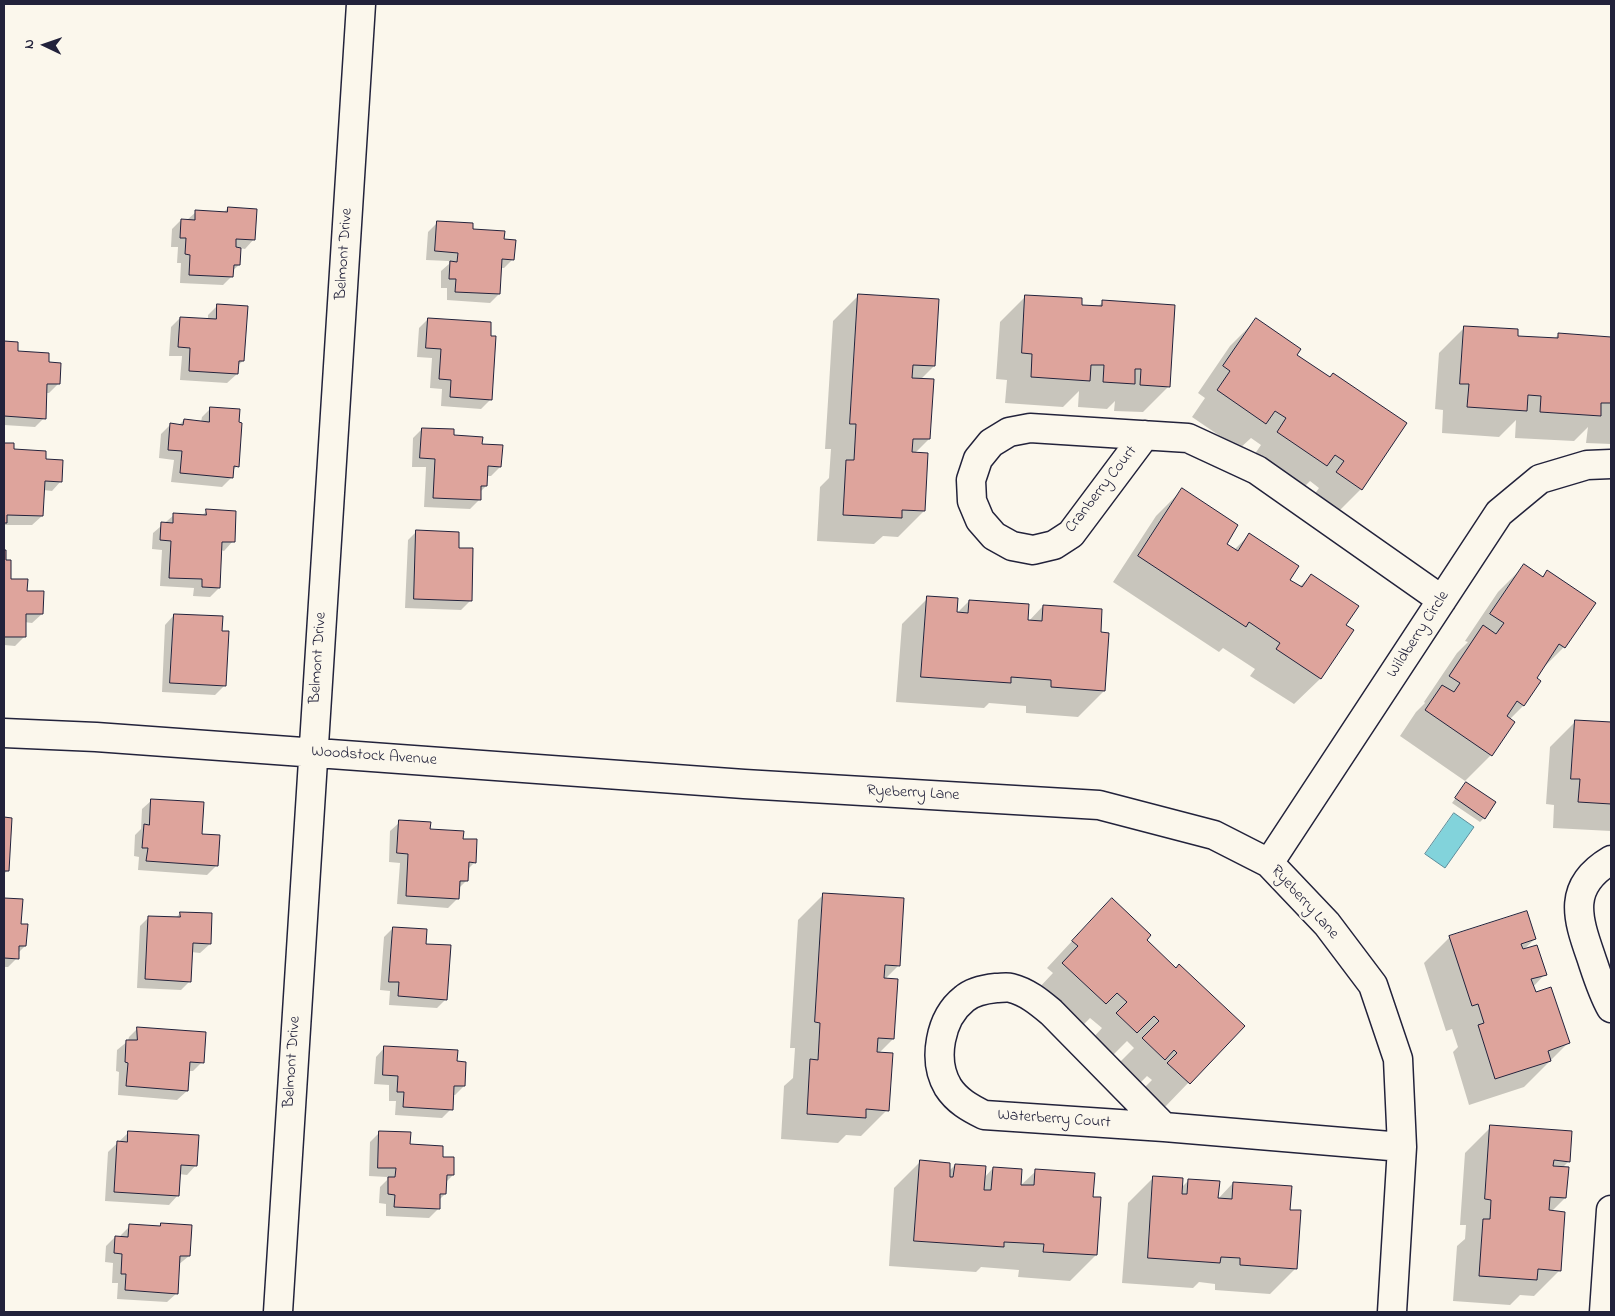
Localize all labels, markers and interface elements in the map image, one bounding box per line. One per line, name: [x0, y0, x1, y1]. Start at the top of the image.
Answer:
north arrow: [20, 20, 70, 70]
text: N: [19, 39, 40, 49]
street label: Belmont Drive: [332, 207, 358, 301]
street label: Cranberry Court: [1062, 443, 1142, 537]
street label: Wildberry Circle: [1384, 588, 1454, 682]
street label: Belmont Drive: [306, 611, 332, 705]
street label: Woodstock Avenue: [311, 743, 437, 771]
street label: Ryeberry Lane: [866, 782, 960, 806]
street label: Ryeberry Lane: [1266, 862, 1342, 944]
street label: Belmont Drive: [280, 1015, 306, 1109]
street label: Waterberry Court: [997, 1106, 1111, 1134]

